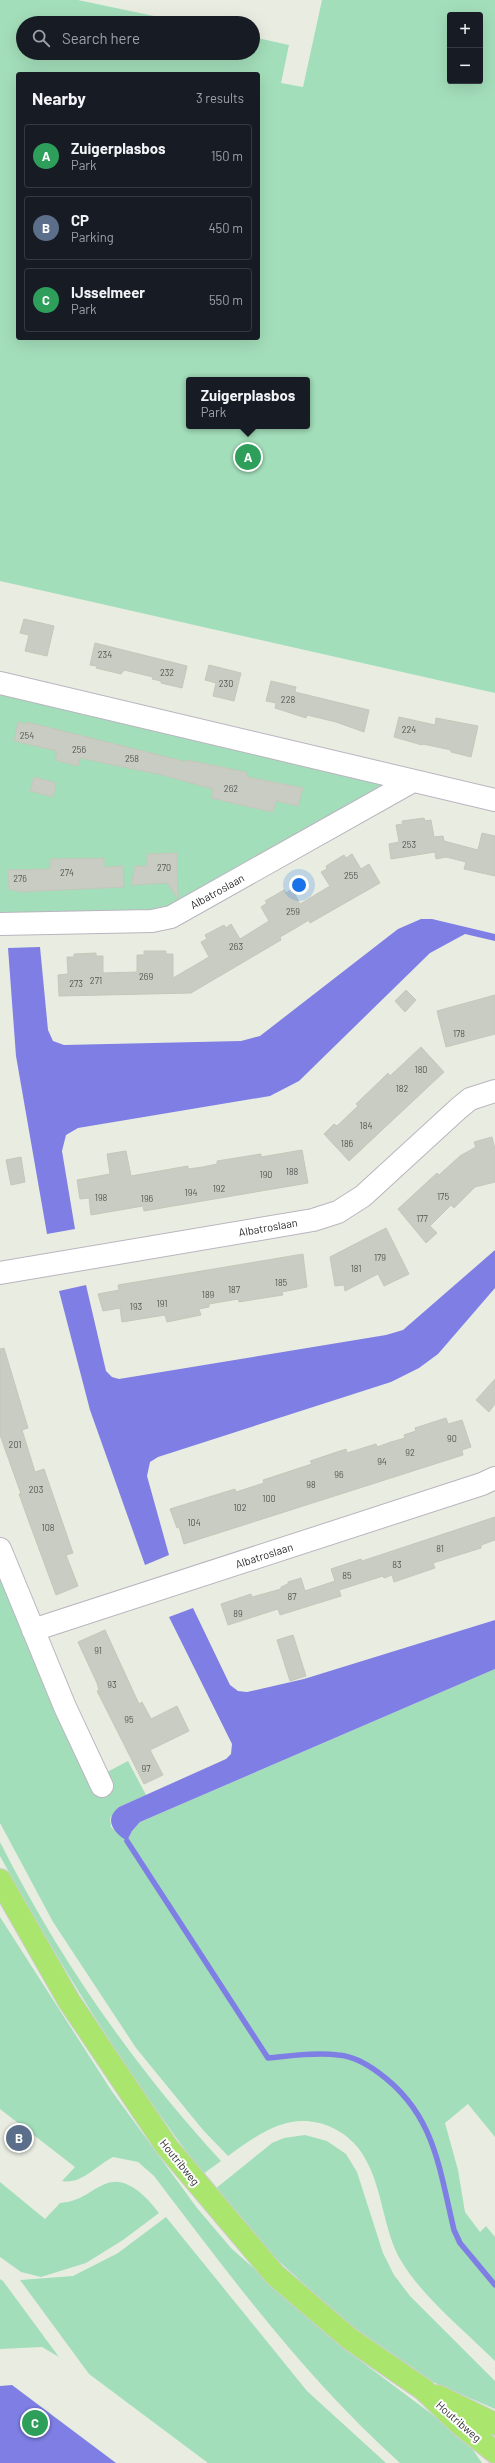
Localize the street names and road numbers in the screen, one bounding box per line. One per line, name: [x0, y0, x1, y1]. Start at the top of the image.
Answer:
street label: Albatroslaan: [188, 871, 246, 911]
street label: Albatroslaan: [237, 1215, 299, 1239]
street label: Albatroslaan: [234, 1540, 294, 1570]
street label: Houtribweg: [158, 2136, 203, 2188]
street label: Houtribweg: [434, 2398, 484, 2444]

